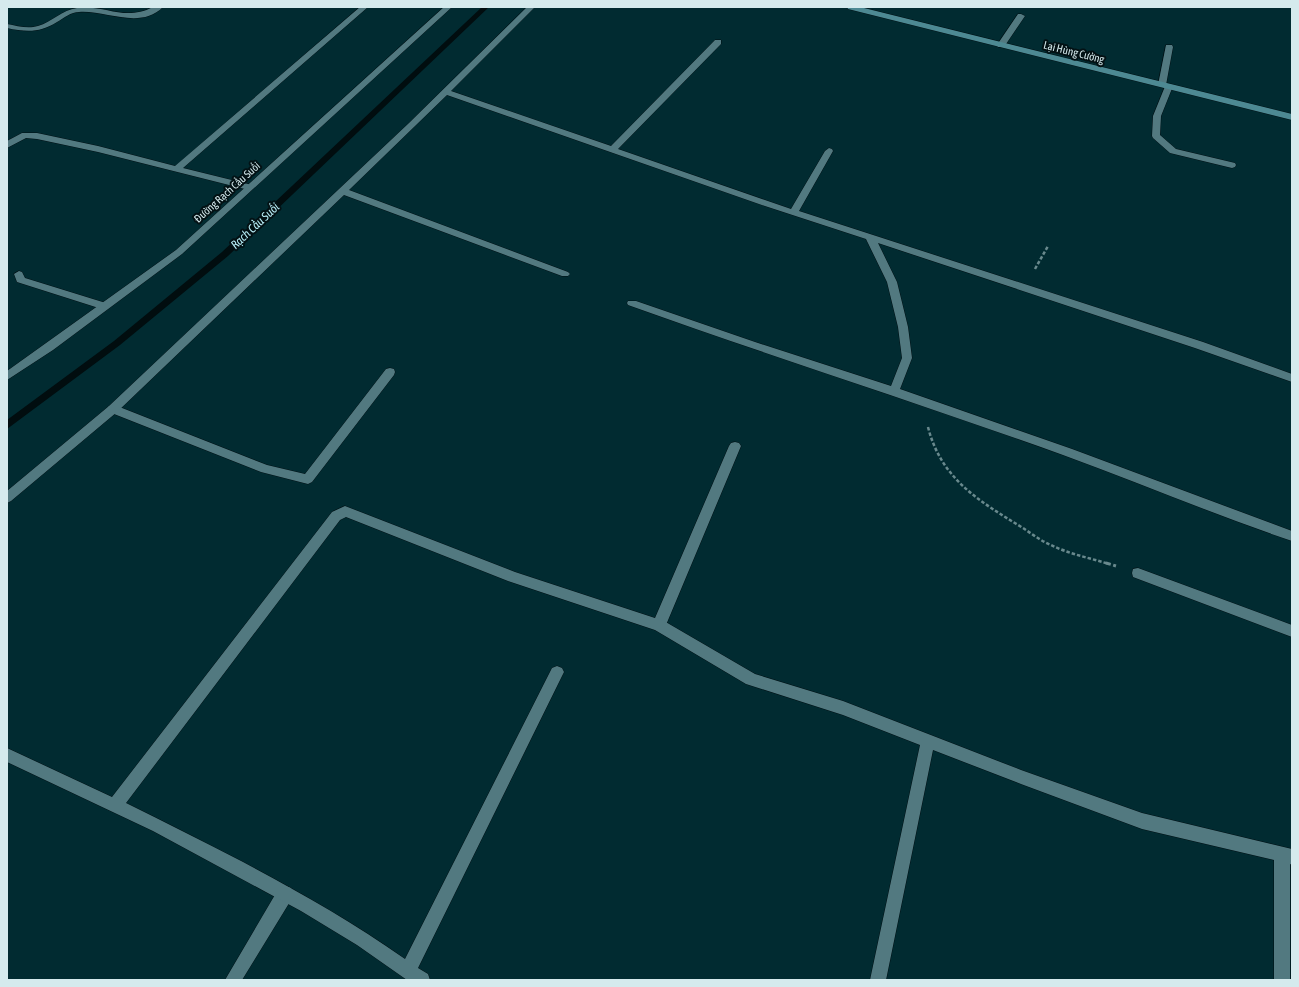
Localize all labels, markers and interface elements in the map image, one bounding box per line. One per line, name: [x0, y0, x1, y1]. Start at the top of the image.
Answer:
street label: Lại Hùng Cường: [1042, 39, 1106, 66]
street label: Đường Rạch Cầu Suối: [191, 159, 263, 225]
water label: Rạch Cầu Suối: [228, 200, 282, 252]

